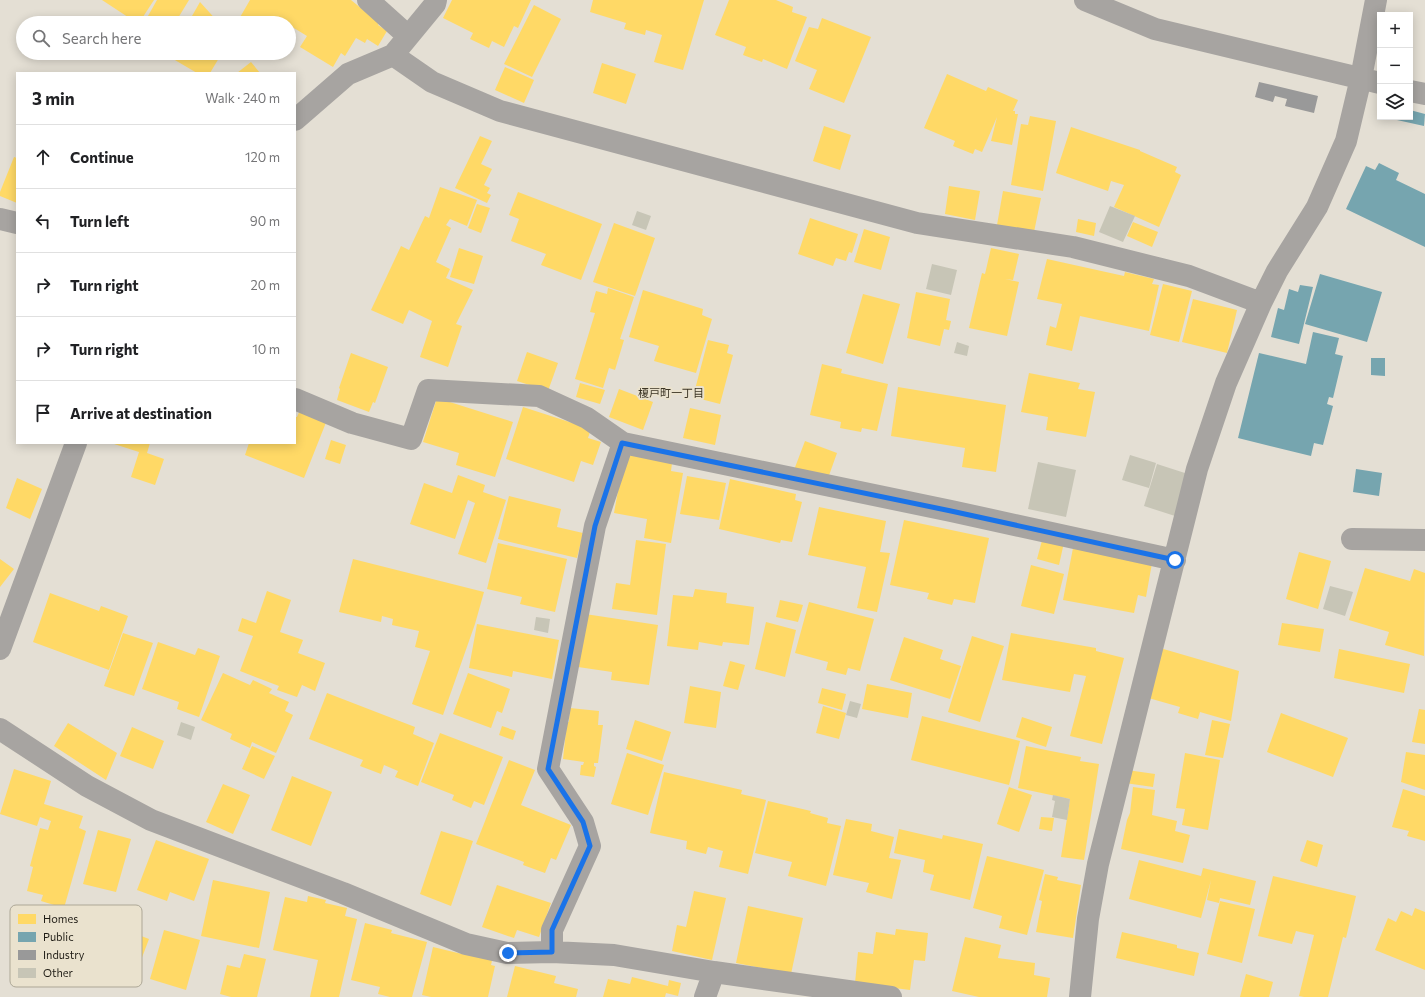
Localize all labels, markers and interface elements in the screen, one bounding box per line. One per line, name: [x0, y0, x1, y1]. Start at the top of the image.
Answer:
map controls: [1377, 12, 1413, 120]
button: +: [1377, 12, 1413, 48]
search box: [16, 16, 296, 60]
icon: search: [30, 27, 52, 49]
text: Search here: [62, 29, 141, 47]
button: −: [1377, 48, 1413, 84]
button: layers: [1377, 84, 1413, 120]
text: 3 min: [32, 88, 75, 109]
text: Walk · 240 m: [205, 90, 280, 106]
icon: ahead: [32, 146, 54, 168]
text: Continue: [70, 148, 134, 166]
text: 120 m: [245, 149, 280, 165]
icon: left: [32, 210, 54, 232]
text: Turn left: [70, 212, 129, 230]
text: 90 m: [250, 213, 280, 229]
icon: right: [32, 274, 54, 296]
text: Turn right: [70, 276, 139, 294]
text: 20 m: [251, 277, 280, 293]
icon: right: [32, 338, 54, 360]
text: Turn right: [70, 340, 139, 358]
text: 10 m: [252, 341, 280, 357]
district label: 榎戸町一丁目: [638, 386, 704, 399]
icon: arrive: [32, 402, 54, 424]
text: Arrive at destination: [70, 404, 212, 422]
route start: [1166, 551, 1184, 569]
legend: [10, 905, 142, 987]
text: Homes: [43, 912, 78, 925]
text: Public: [43, 930, 74, 943]
route end: [499, 944, 517, 962]
text: Industry: [43, 948, 85, 961]
text: Other: [43, 966, 74, 979]

